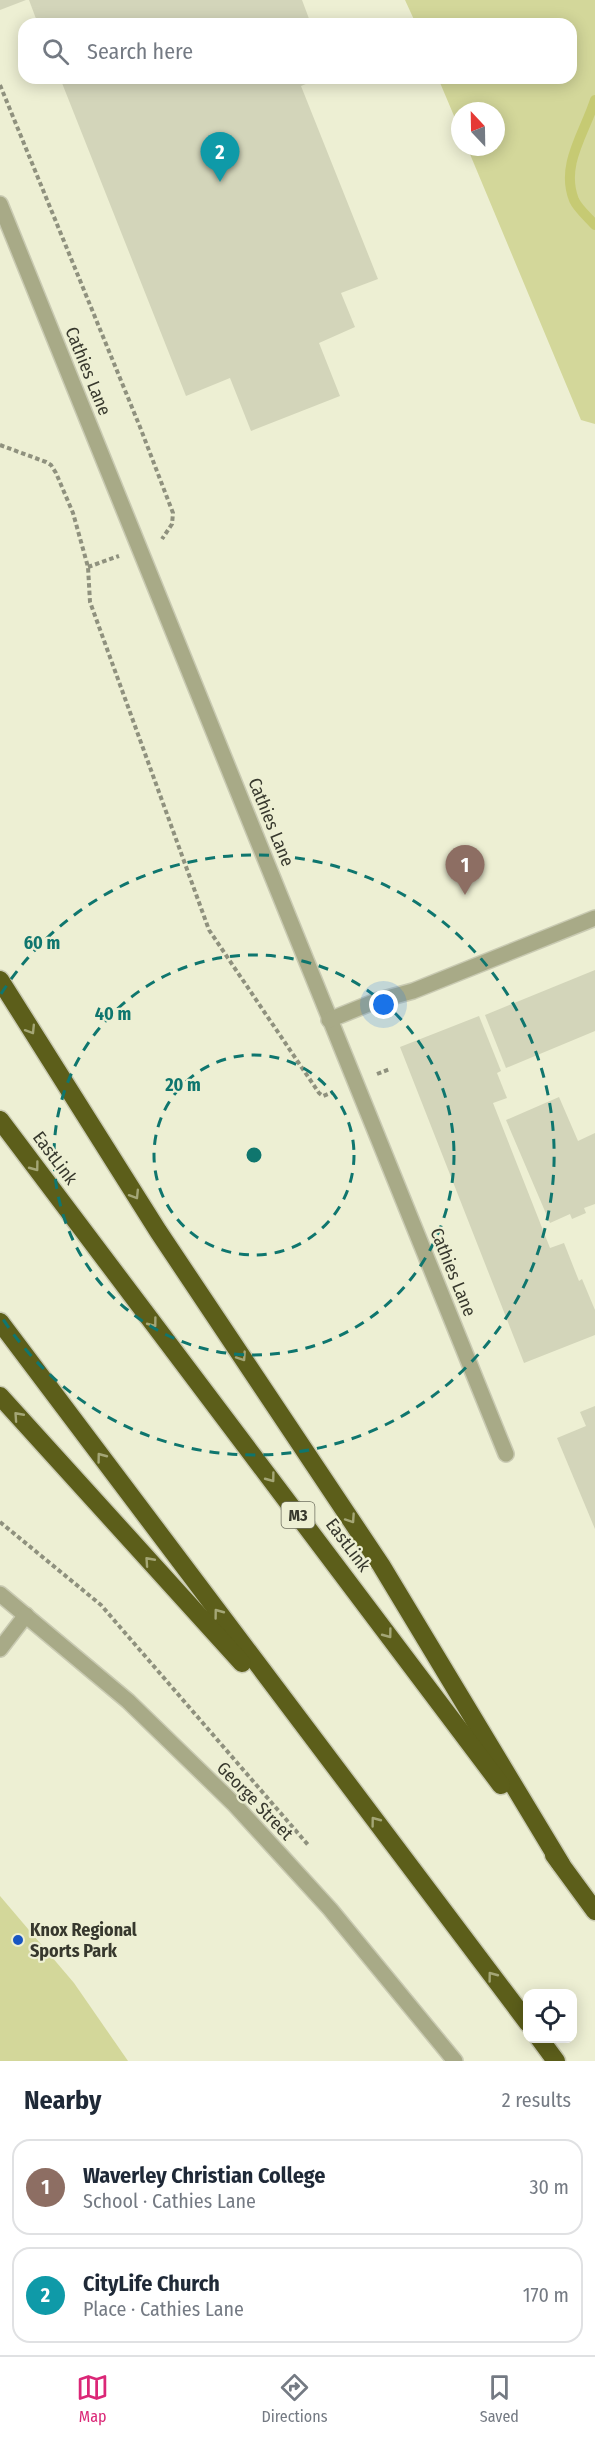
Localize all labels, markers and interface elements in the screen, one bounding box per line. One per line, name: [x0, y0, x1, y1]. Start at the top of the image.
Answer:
search box: [18, 18, 577, 84]
icon: search: [39, 35, 72, 68]
text: Search here: [87, 38, 193, 65]
north arrow: [451, 102, 505, 156]
pin: 2: [200, 132, 240, 182]
street label: Cathies Lane: [60, 324, 116, 419]
street label: Cathies Lane: [243, 775, 299, 870]
pin: 1: [446, 846, 484, 895]
text: 60 m: [24, 932, 60, 954]
your location: [369, 990, 398, 1019]
text: 40 m: [95, 1003, 131, 1025]
one-way arrow: [23, 1024, 35, 1034]
text: 20 m: [164, 1074, 201, 1096]
street label: EastLink: [28, 1127, 82, 1189]
centre of rings: [244, 1145, 264, 1165]
one-way arrow: [28, 1160, 39, 1171]
one-way arrow: [127, 1189, 139, 1199]
street label: Cathies Lane: [425, 1225, 481, 1320]
one-way arrow: [145, 1316, 156, 1327]
one-way arrow: [235, 1351, 246, 1362]
one-way arrow: [14, 1413, 25, 1423]
one-way arrow: [97, 1453, 108, 1464]
one-way arrow: [263, 1471, 274, 1482]
road number: M3: [282, 1502, 314, 1528]
one-way arrow: [344, 1513, 355, 1524]
street label: EastLink: [321, 1514, 375, 1576]
one-way arrow: [145, 1557, 156, 1568]
one-way arrow: [214, 1609, 225, 1620]
one-way arrow: [381, 1627, 392, 1638]
street label: George Street: [212, 1757, 298, 1845]
one-way arrow: [371, 1816, 382, 1827]
place label: Knox Regional Sports Park: [30, 1919, 137, 1962]
marker: Knox Regional Sports Park: [11, 1933, 25, 1947]
one-way arrow: [489, 1972, 500, 1983]
map controls: [523, 1989, 577, 2043]
button: locate: [523, 1989, 577, 2043]
text: Nearby: [24, 2085, 101, 2116]
text: 2 results: [502, 2088, 571, 2112]
text: Waverley Christian College: [83, 2162, 325, 2189]
text: 1: [41, 2175, 50, 2199]
text: 30 m: [529, 2175, 569, 2199]
text: School · Cathies Lane: [83, 2189, 256, 2213]
text: CityLife Church: [83, 2270, 220, 2297]
text: 2: [41, 2283, 50, 2307]
text: 170 m: [523, 2283, 569, 2307]
text: Place · Cathies Lane: [83, 2297, 244, 2321]
tab: Map: [76, 2371, 109, 2426]
tab: Directions: [261, 2371, 328, 2426]
tab: Saved: [480, 2371, 519, 2426]

